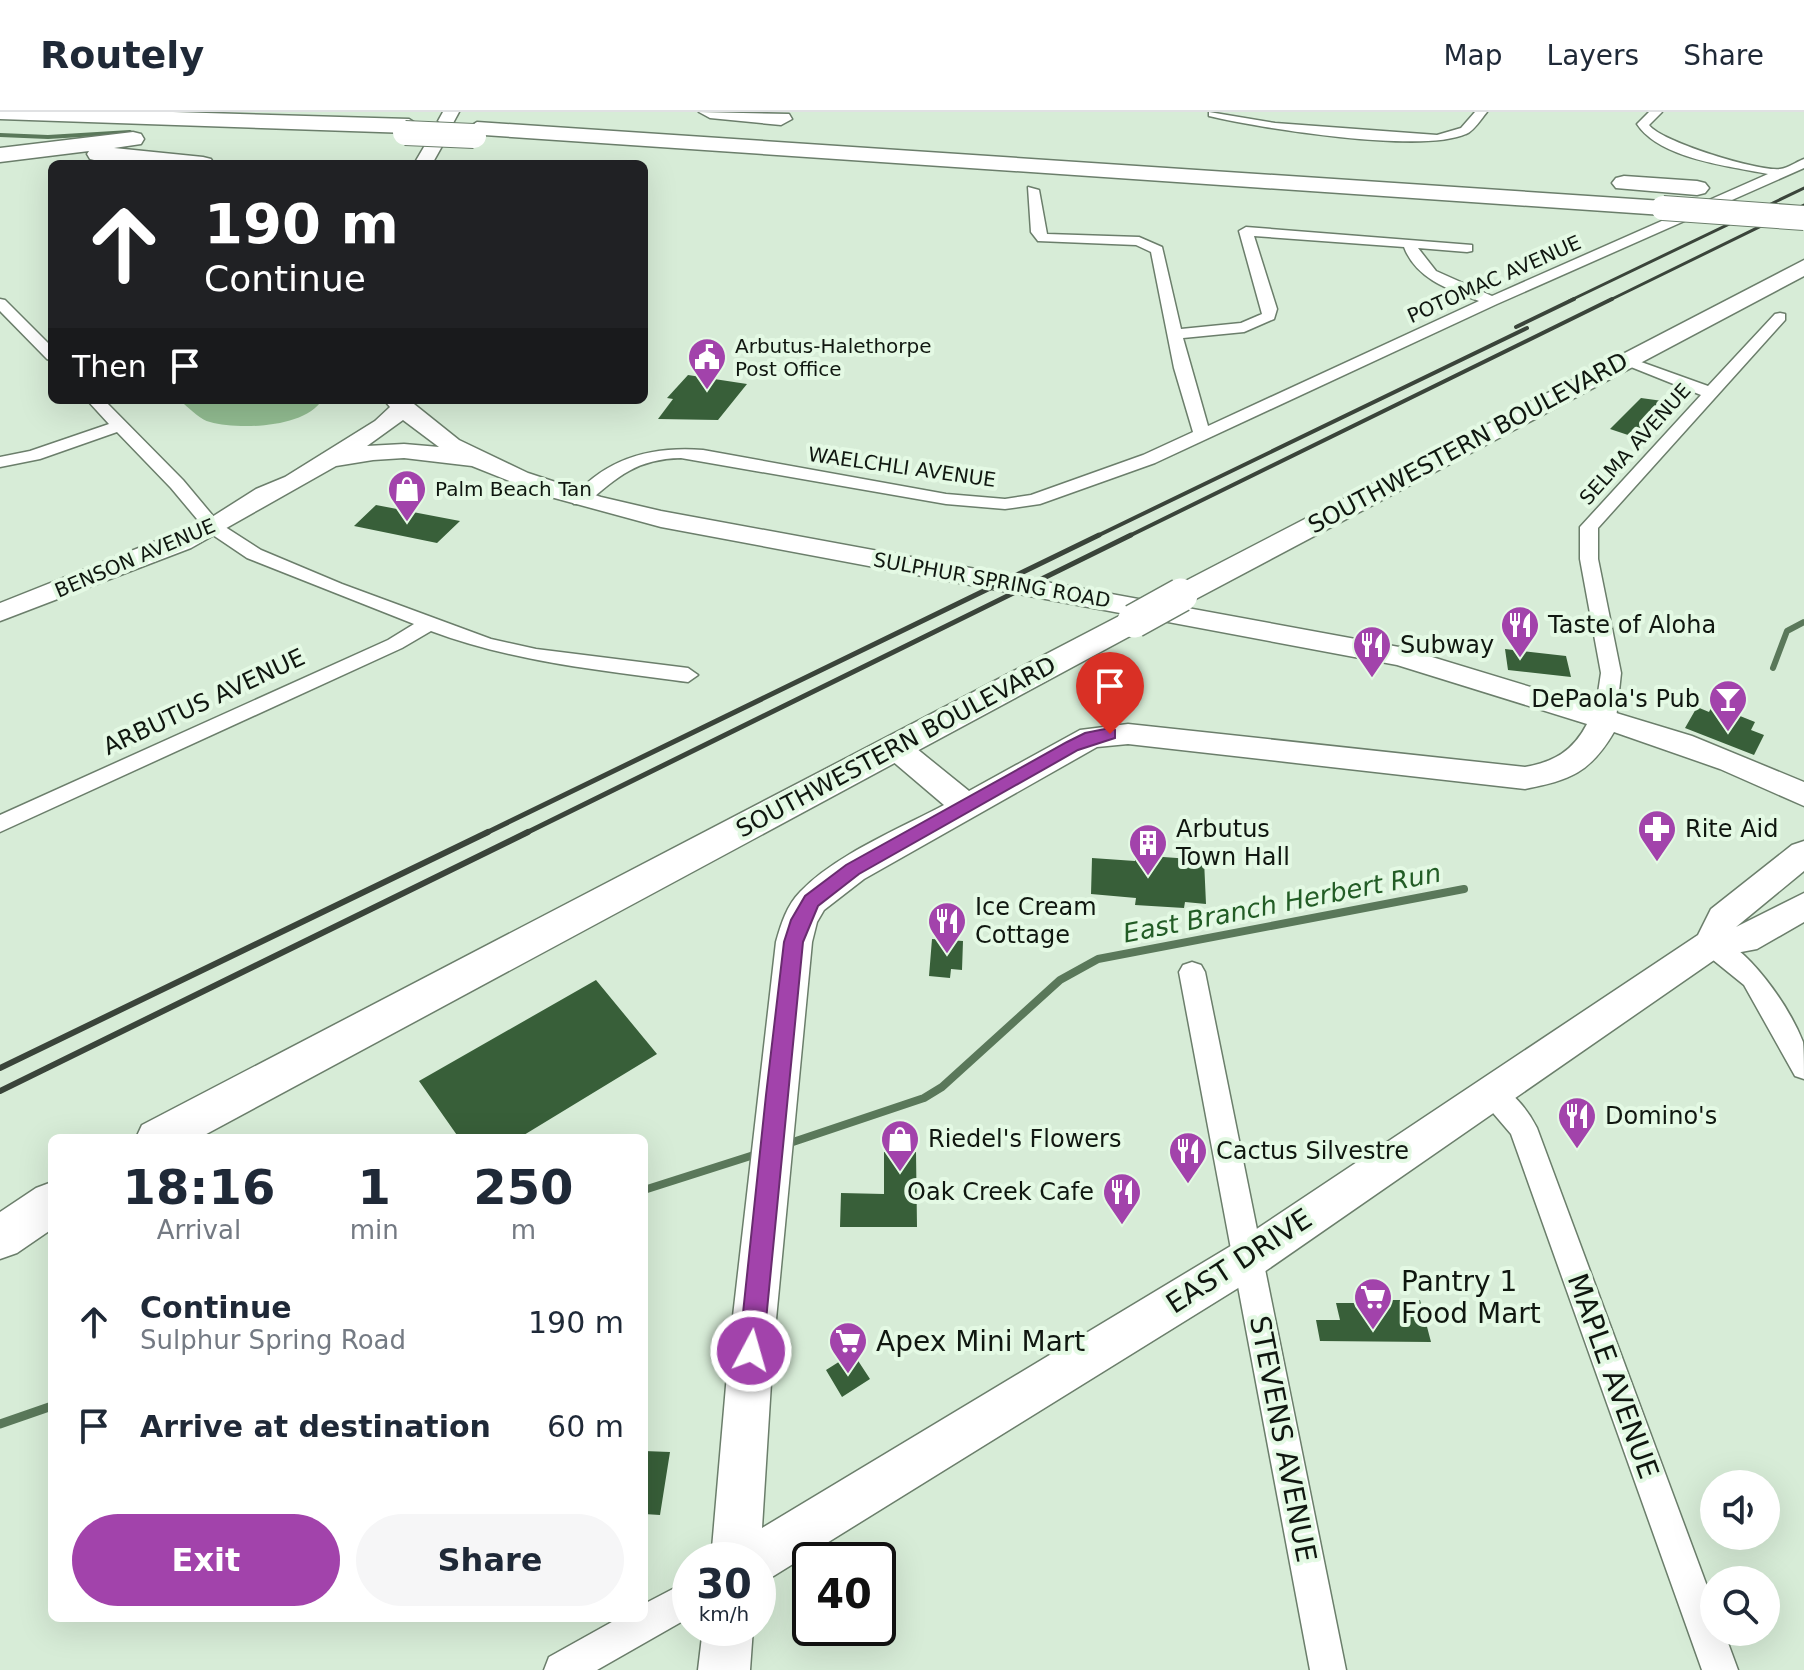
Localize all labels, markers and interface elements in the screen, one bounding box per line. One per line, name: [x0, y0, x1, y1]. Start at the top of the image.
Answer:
text: Routely: [40, 33, 204, 77]
text: Map: [1443, 39, 1503, 72]
text: Layers: [1547, 39, 1639, 72]
text: Share: [1683, 39, 1764, 72]
text: 190 m: [204, 191, 399, 256]
icon: ahead: [72, 192, 176, 296]
street label: POTOMAC AVENUE: [1403, 230, 1585, 328]
text: Continue: [204, 258, 366, 299]
place label: Arbutus-Halethorpe Post Office: [735, 334, 932, 381]
public building icon: Arbutus-Halethorpe Post Office: [686, 336, 728, 391]
icon: arrive: [163, 344, 207, 388]
street label: SOUTHWESTERN BOULEVARD: [1303, 347, 1633, 539]
text: Then: [72, 349, 147, 384]
street label: SELMA AVENUE: [1574, 378, 1696, 510]
street label: WAELCHLI AVENUE: [806, 442, 998, 492]
shop icon: Palm Beach Tan: [386, 468, 428, 523]
place label: Palm Beach Tan: [435, 477, 592, 501]
street label: BENSON AVENUE: [51, 513, 219, 603]
street label: SULPHUR SPRING ROAD: [872, 547, 1112, 613]
restaurant icon: Taste of Aloha: [1499, 604, 1541, 659]
place label: Taste of Aloha: [1547, 611, 1716, 639]
restaurant icon: Subway: [1351, 624, 1393, 679]
place label: Subway: [1400, 631, 1494, 659]
street label: ARBUTUS AVENUE: [99, 643, 309, 761]
street label: SOUTHWESTERN BOULEVARD: [731, 651, 1061, 843]
pin: [1076, 652, 1144, 734]
icon: arrive: [1088, 664, 1132, 708]
bar icon: DePaola's Pub: [1707, 678, 1749, 733]
place label: DePaola's Pub: [1531, 685, 1700, 713]
pharmacy icon: Rite Aid: [1636, 808, 1678, 863]
place label: Arbutus Town Hall: [1175, 815, 1290, 871]
place label: Rite Aid: [1685, 815, 1778, 843]
building icon: Arbutus Town Hall: [1127, 822, 1169, 877]
water label: East Branch Herbert Run: [1120, 857, 1444, 949]
place label: Ice Cream Cottage: [975, 893, 1097, 949]
restaurant icon: Ice Cream Cottage: [926, 900, 968, 955]
restaurant icon: Domino's: [1556, 1095, 1598, 1150]
place label: Domino's: [1605, 1102, 1717, 1130]
shop icon: Riedel's Flowers: [879, 1118, 921, 1173]
place label: Riedel's Flowers: [928, 1125, 1121, 1153]
restaurant icon: Cactus Silvestre: [1167, 1130, 1209, 1185]
place label: Cactus Silvestre: [1216, 1137, 1409, 1165]
text: 18:16: [122, 1159, 275, 1215]
text: 1: [358, 1159, 391, 1215]
text: 250: [473, 1159, 573, 1215]
restaurant icon: Oak Creek Cafe: [1101, 1171, 1143, 1226]
place label: Oak Creek Cafe: [907, 1178, 1094, 1206]
street label: EAST DRIVE: [1160, 1202, 1318, 1320]
text: Arrival: [157, 1215, 241, 1245]
text: min: [350, 1215, 399, 1245]
text: m: [511, 1215, 536, 1245]
place label: Pantry 1 Food Mart: [1401, 1265, 1541, 1330]
street label: MAPLE AVENUE: [1561, 1269, 1665, 1483]
supermarket icon: Pantry 1 Food Mart: [1352, 1276, 1394, 1331]
text: Continue: [140, 1290, 292, 1325]
icon: ahead: [72, 1300, 116, 1344]
text: 190 m: [528, 1305, 624, 1340]
position arrow: [709, 1309, 793, 1393]
street label: STEVENS AVENUE: [1243, 1313, 1323, 1565]
supermarket icon: Apex Mini Mart: [827, 1320, 869, 1375]
text: Sulphur Spring Road: [140, 1325, 406, 1355]
place label: Apex Mini Mart: [876, 1325, 1085, 1358]
icon: arrive: [72, 1404, 116, 1448]
text: Arrive at destination: [140, 1409, 491, 1444]
text: 60 m: [547, 1409, 624, 1444]
map controls: [1700, 1470, 1780, 1646]
button: sound: [1700, 1470, 1780, 1550]
button: Exit: [72, 1514, 340, 1606]
button: Share: [356, 1514, 624, 1606]
speed limit sign: 40: [792, 1542, 896, 1646]
text: 30: [696, 1561, 752, 1607]
button: search: [1700, 1566, 1780, 1646]
text: km/h: [699, 1602, 749, 1626]

